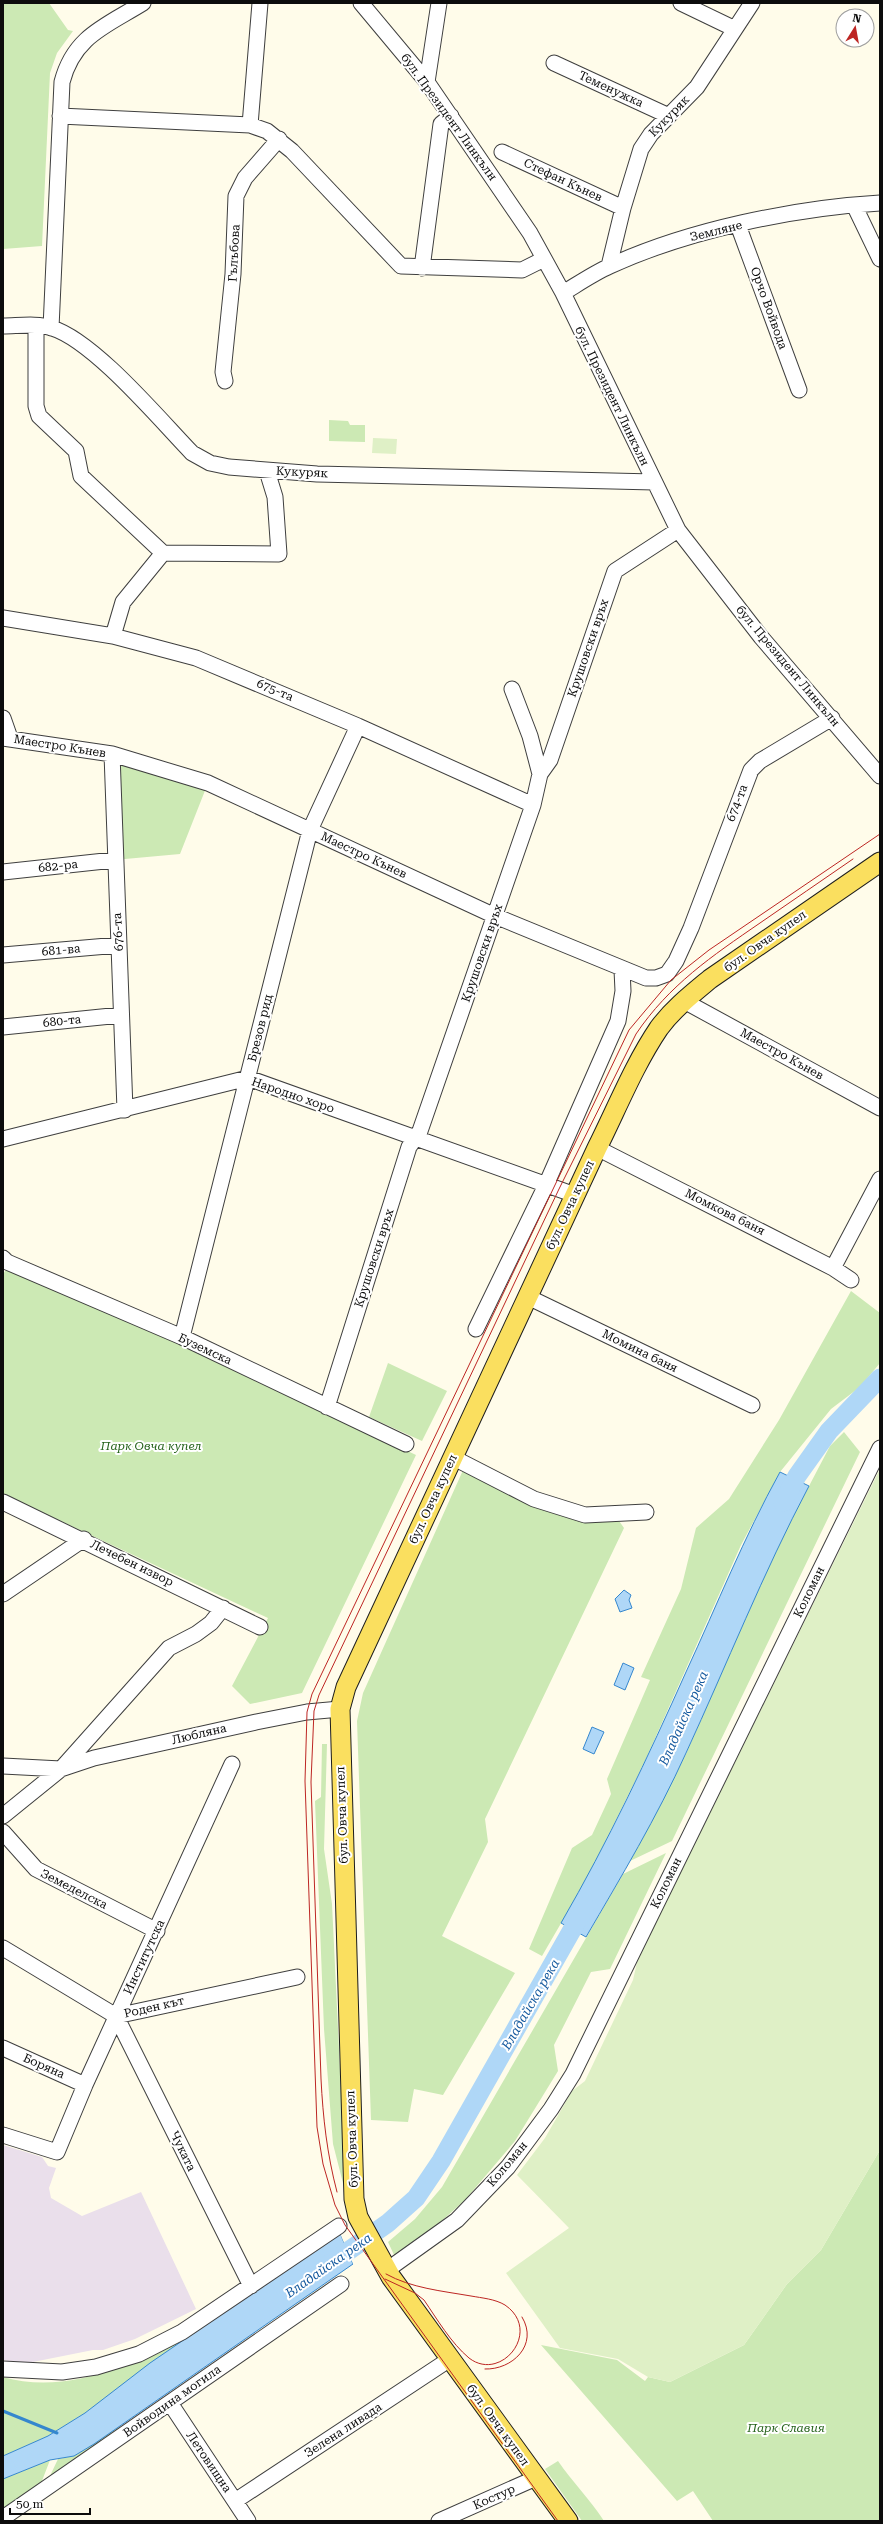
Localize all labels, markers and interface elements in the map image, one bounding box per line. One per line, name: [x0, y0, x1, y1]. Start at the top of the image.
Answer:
north arrow: [835, 8, 875, 48]
text: N: [851, 11, 863, 26]
street label: бул. Президент Линкълн: [398, 51, 500, 183]
street label: Теменужка: [576, 68, 646, 110]
street label: Кукуряк: [646, 92, 692, 140]
street label: Стефан Кънев: [521, 156, 605, 204]
street label: Земляне: [688, 218, 744, 244]
street label: Гълъбова: [226, 223, 243, 282]
street label: Орчо Войвода: [748, 265, 791, 352]
street label: бул. Президент Линкълн: [572, 324, 652, 468]
street label: Кукуряк: [276, 464, 329, 480]
street label: Крушовски връх: [565, 597, 611, 699]
street label: бул. Президент Линкълн: [733, 603, 843, 730]
street label: 675-та: [255, 676, 296, 704]
street label: Маестро Кънев: [13, 732, 107, 760]
street label: 674-та: [724, 782, 751, 823]
street label: Маестро Кънев: [319, 829, 409, 881]
street label: 682-ра: [38, 857, 79, 875]
street label: Крушовски връх: [459, 902, 505, 1004]
street label: бул. Овча купел: [721, 907, 809, 975]
street label: 676-та: [110, 912, 126, 952]
street label: 681-ва: [41, 941, 81, 959]
street label: Брезов рид: [245, 992, 275, 1063]
street label: 680-та: [42, 1012, 82, 1030]
street label: Маестро Кънев: [738, 1025, 826, 1083]
street label: Народно хоро: [250, 1074, 336, 1116]
street label: бул. Овча купел: [543, 1158, 597, 1252]
street label: Момкова баня: [683, 1186, 767, 1238]
street label: Крушовски връх: [351, 1207, 397, 1309]
street label: Момина баня: [600, 1327, 680, 1375]
street label: Буземска: [176, 1330, 235, 1368]
park label: Парк Овча купел: [100, 1439, 201, 1453]
street label: бул. Овча купел: [406, 1452, 460, 1546]
street label: Лечебен извор: [88, 1537, 176, 1589]
street label: Коломан: [791, 1564, 827, 1620]
water label: Владайска река: [655, 1668, 711, 1769]
street label: Любляна: [170, 1721, 228, 1747]
street label: бул. Овча купел: [333, 1766, 351, 1864]
street label: Коломан: [648, 1855, 684, 1911]
street label: Земеделска: [38, 1866, 110, 1912]
street label: Институтска: [121, 1917, 168, 1996]
water label: Владайска река: [498, 1956, 562, 2053]
street label: Роден кът: [123, 1993, 186, 2021]
street label: Боряна: [21, 2051, 67, 2082]
street label: бул. Овча купел: [343, 2090, 361, 2188]
street label: Чуката: [167, 2129, 199, 2174]
street label: Коломан: [484, 2138, 530, 2190]
water label: Владайска река: [281, 2230, 374, 2301]
street label: Войводина могила: [120, 2362, 224, 2440]
street label: бул. Овча купел: [464, 2382, 532, 2469]
street label: Зелена ливада: [302, 2400, 385, 2460]
park label: Парк Славия: [746, 2421, 825, 2435]
street label: Летовищна: [184, 2429, 235, 2495]
street label: Костур: [471, 2482, 517, 2512]
scale bar: [10, 2490, 90, 2516]
text: 50 m: [16, 2497, 43, 2511]

